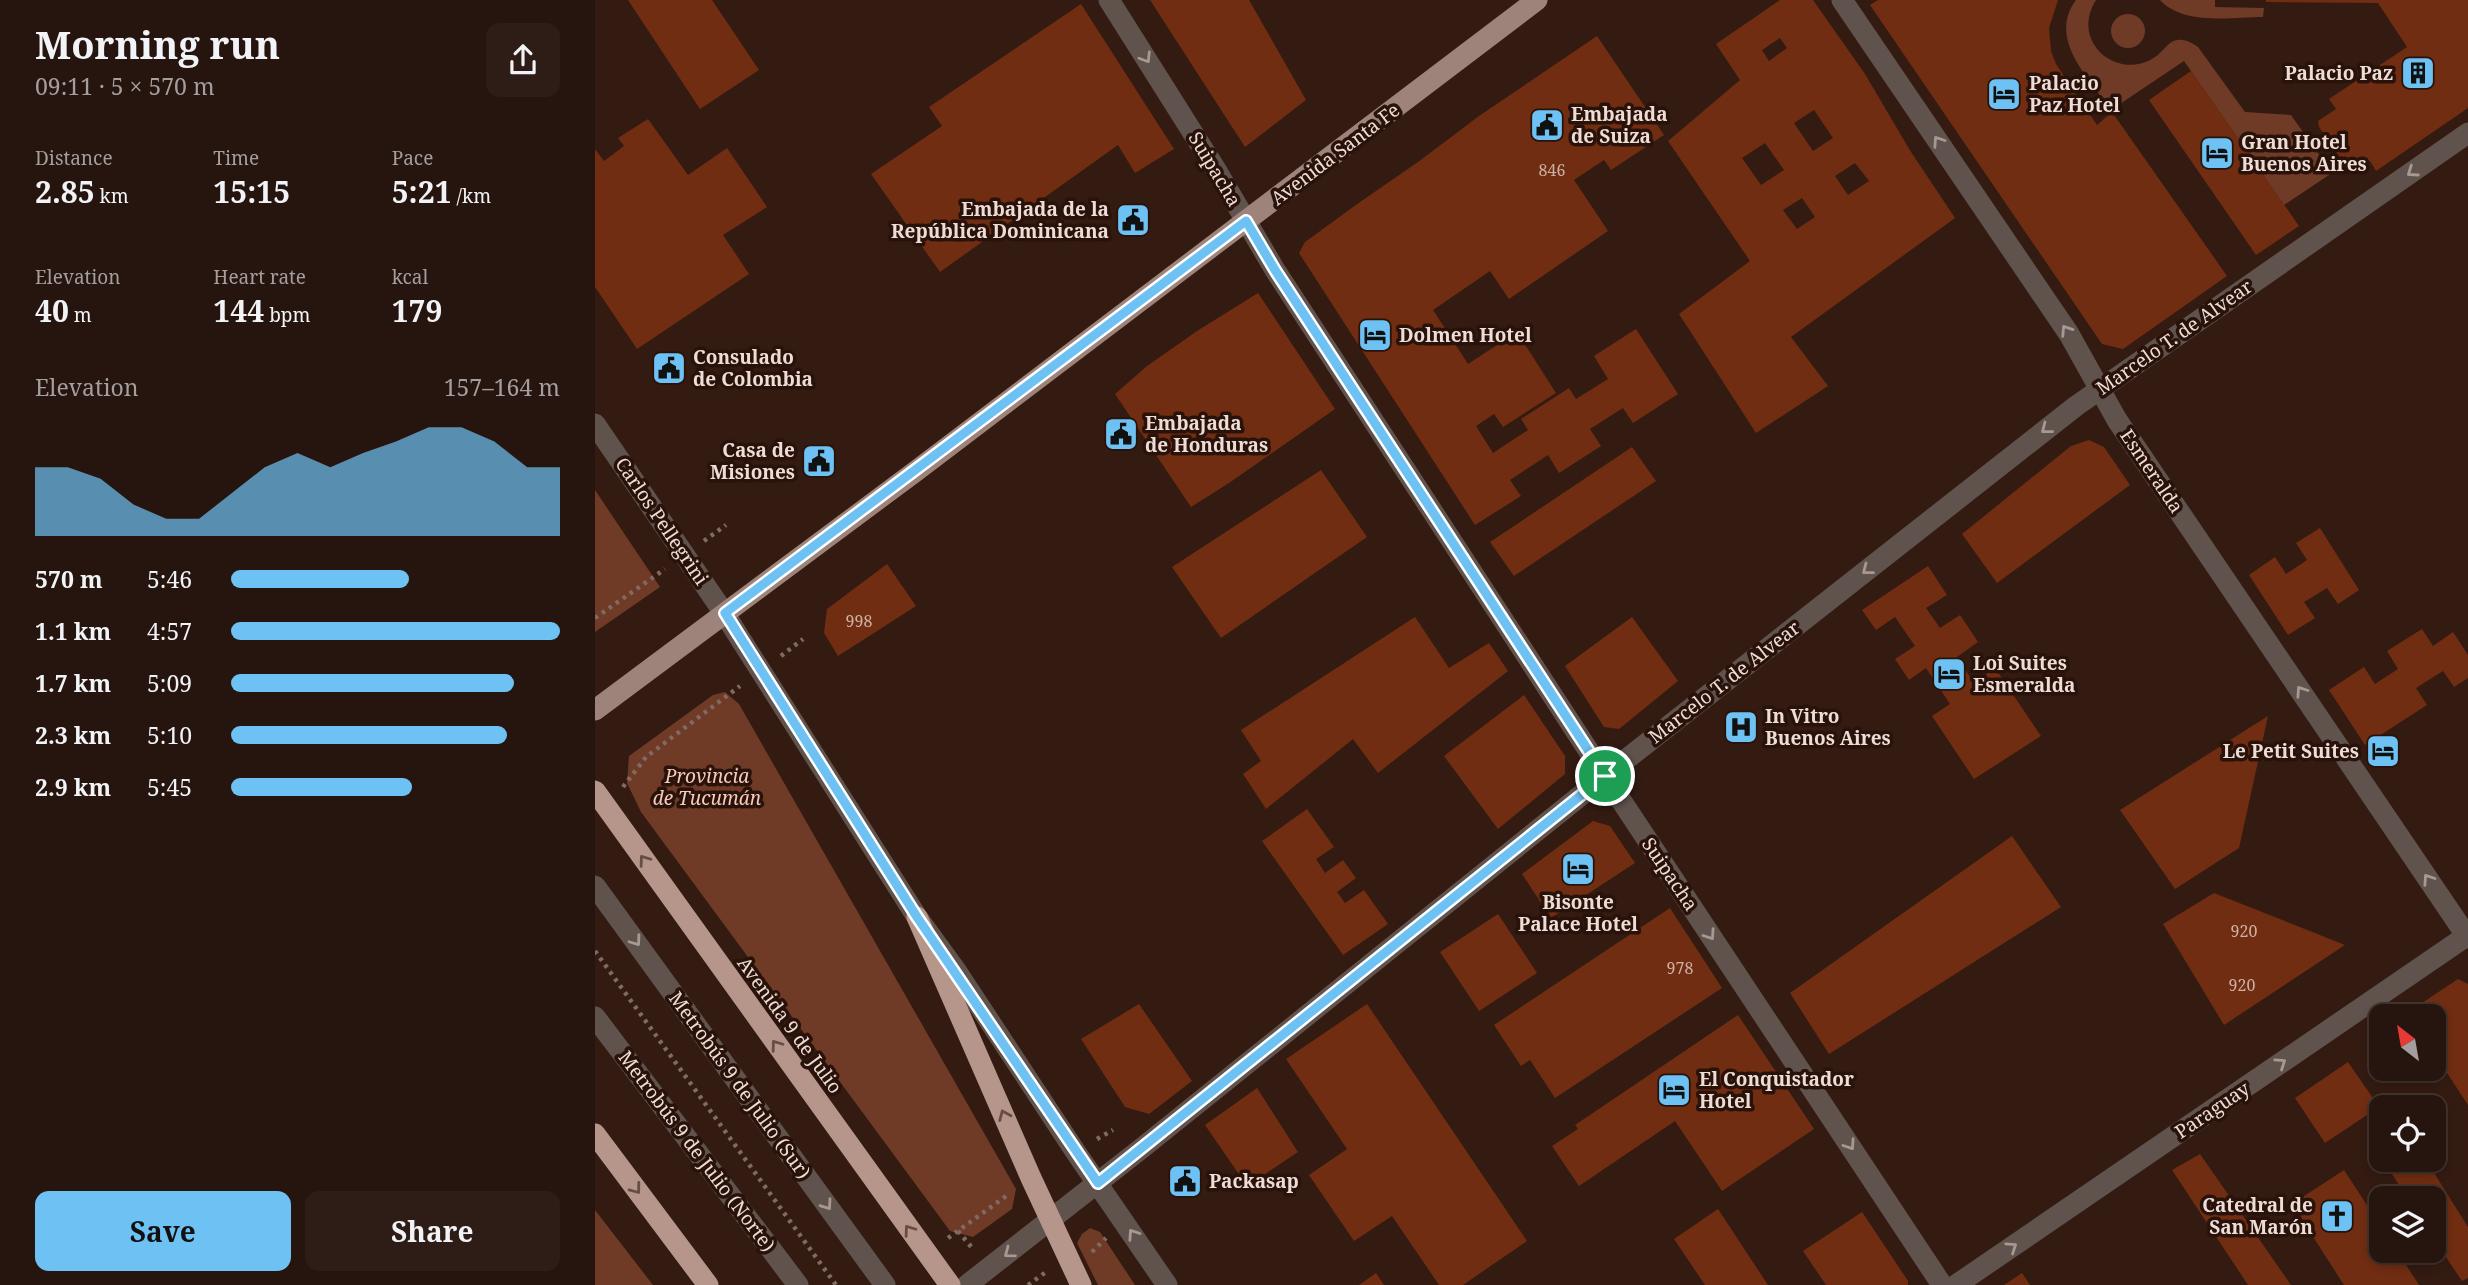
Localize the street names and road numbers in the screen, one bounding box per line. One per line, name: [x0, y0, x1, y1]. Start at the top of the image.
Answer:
street label: Avenida Santa Fe: [1265, 97, 1405, 211]
street label: Suipacha: [1182, 127, 1248, 211]
street label: Marcelo T. de Alvear: [2091, 273, 2257, 401]
street label: Esmeralda: [2114, 424, 2190, 518]
street label: Carlos Pellegrini: [610, 452, 714, 590]
street label: Marcelo T. de Alvear: [1643, 615, 1805, 749]
street label: Suipacha: [1636, 832, 1704, 916]
street label: Avenida 9 de Julio: [732, 951, 848, 1099]
street label: Metrobús 9 de Julio (Sur): [663, 986, 817, 1184]
street label: Metrobús 9 de Julio (Norte): [613, 1045, 781, 1257]
street label: Paraguay: [2170, 1075, 2255, 1144]

